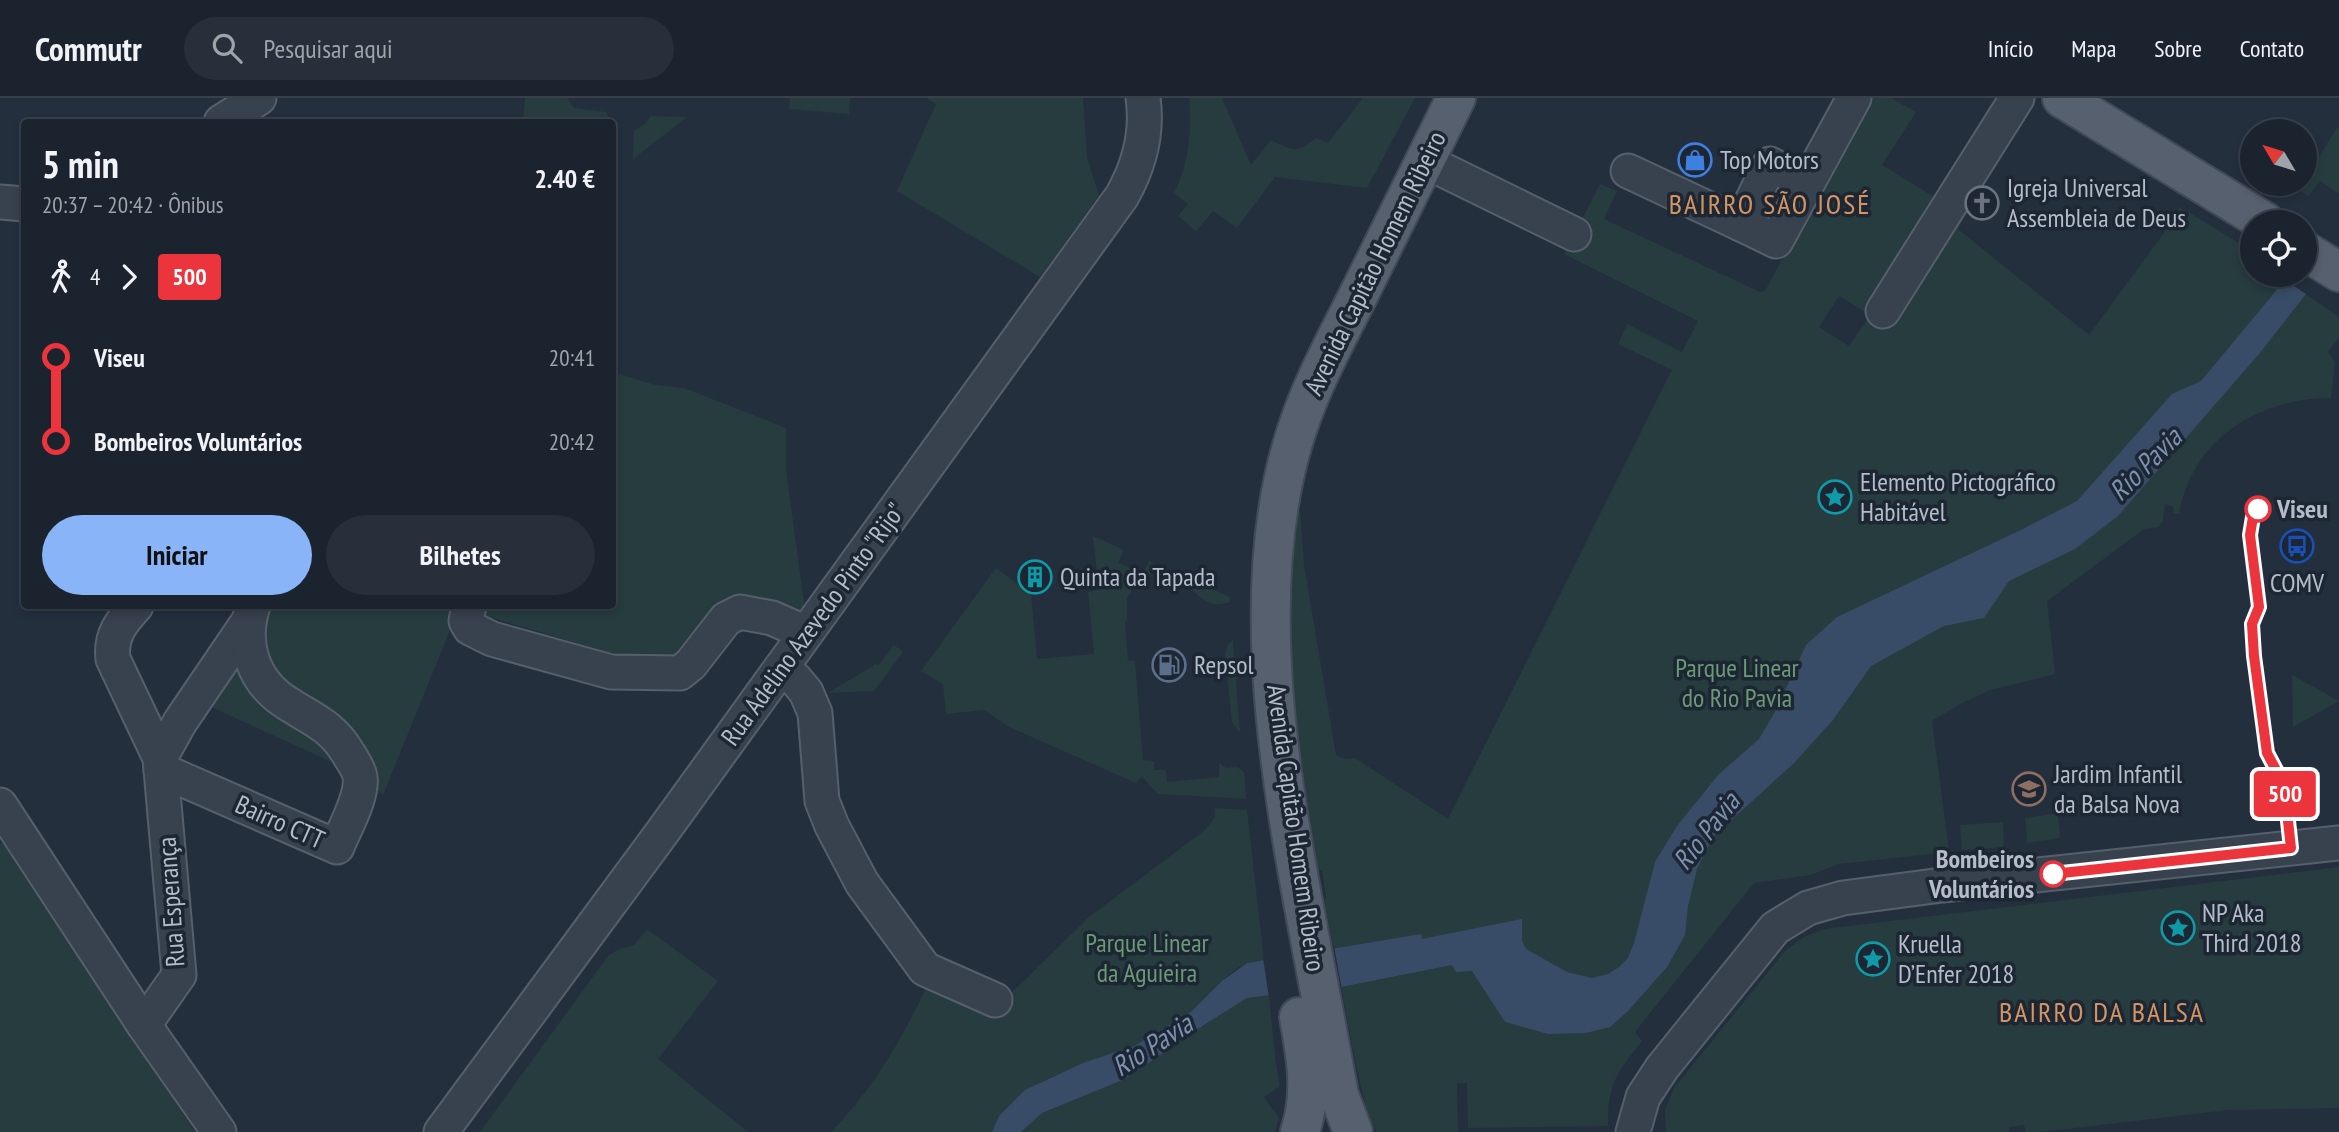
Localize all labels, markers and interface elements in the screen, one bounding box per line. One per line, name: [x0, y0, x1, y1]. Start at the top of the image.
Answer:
search box: [184, 17, 674, 80]
text: Commutr: [35, 27, 142, 70]
icon: search: [208, 29, 246, 67]
text: Pesquisar aqui: [264, 32, 393, 65]
text: Início: [1988, 33, 2033, 64]
text: Mapa: [2071, 33, 2116, 64]
text: Sobre: [2154, 33, 2202, 64]
text: Contato: [2240, 33, 2304, 64]
north arrow: [2240, 119, 2317, 196]
map controls: [2240, 119, 2317, 287]
street label: Avenida Capitão Homem Ribeiro: [1296, 126, 1453, 400]
text: 5 min: [42, 139, 119, 188]
shop icon: Top Motors: [1676, 141, 1714, 179]
place label: Top Motors: [1720, 143, 1819, 176]
text: 2.40 €: [534, 162, 595, 195]
place label: Igreja Universal Assembleia de Deus: [2007, 171, 2186, 234]
church icon: Igreja Universal Assembleia de Deus: [1963, 184, 2001, 222]
district label: BAIRRO SÃO JOSÉ: [1669, 185, 1871, 222]
text: 20:37 – 20:42 · Ônibus: [42, 190, 224, 219]
button: locate: [2240, 210, 2317, 287]
icon: walk: [42, 258, 80, 296]
icon: forward: [110, 258, 148, 296]
text: 500: [172, 261, 207, 292]
text: 4: [90, 262, 100, 291]
text: Viseu: [94, 341, 145, 374]
text: 20:41: [549, 343, 595, 372]
water label: Rio Pavia: [2100, 418, 2190, 508]
text: Bombeiros Voluntários: [94, 425, 302, 458]
text: 20:42: [549, 427, 595, 456]
place label: Elemento Pictográfico Habitável: [1860, 465, 2056, 528]
place icon: Elemento Pictográfico Habitável: [1816, 478, 1854, 516]
place label: Viseu: [2276, 492, 2328, 525]
street label: Rua Adelino Azevedo Pinto "Rijo": [713, 496, 912, 752]
marker: Viseu: [2245, 496, 2271, 522]
button: Iniciar: [42, 515, 312, 595]
button: Bilhetes: [326, 515, 595, 595]
bus stop icon: COMV: [2278, 527, 2316, 565]
building icon: Quinta da Tapada: [1016, 558, 1054, 596]
place label: Quinta da Tapada: [1060, 560, 1215, 593]
place label: COMV: [2270, 566, 2325, 599]
fuel station icon: Repsol: [1150, 646, 1188, 684]
place label: Repsol: [1194, 648, 1254, 681]
park label: Parque Linear do Rio Pavia: [1675, 651, 1799, 714]
street label: Avenida Capitão Homem Ribeiro: [1260, 682, 1333, 973]
place label: Jardim Infantil da Balsa Nova: [2053, 757, 2182, 820]
school or university icon: Jardim Infantil da Balsa Nova: [2010, 770, 2048, 808]
line badge: 500: [2245, 771, 2325, 817]
text: 500: [2268, 778, 2302, 809]
water label: Rio Pavia: [1664, 783, 1749, 877]
street label: Bairro CTT: [230, 787, 330, 856]
street label: Rua Esperança: [149, 836, 192, 968]
place label: Bombeiros Voluntários: [1928, 842, 2034, 905]
marker: Bombeiros Voluntários: [2040, 861, 2066, 887]
place label: NP Aka Third 2018: [2202, 896, 2301, 959]
place icon: NP Aka Third 2018: [2159, 909, 2197, 947]
park label: Parque Linear da Aguieira: [1085, 926, 1209, 989]
place label: Kruella D’Enfer 2018: [1898, 927, 2014, 990]
place icon: Kruella D’Enfer 2018: [1854, 940, 1892, 978]
district label: BAIRRO DA BALSA: [1999, 993, 2205, 1030]
water label: Rio Pavia: [1104, 1004, 1201, 1084]

